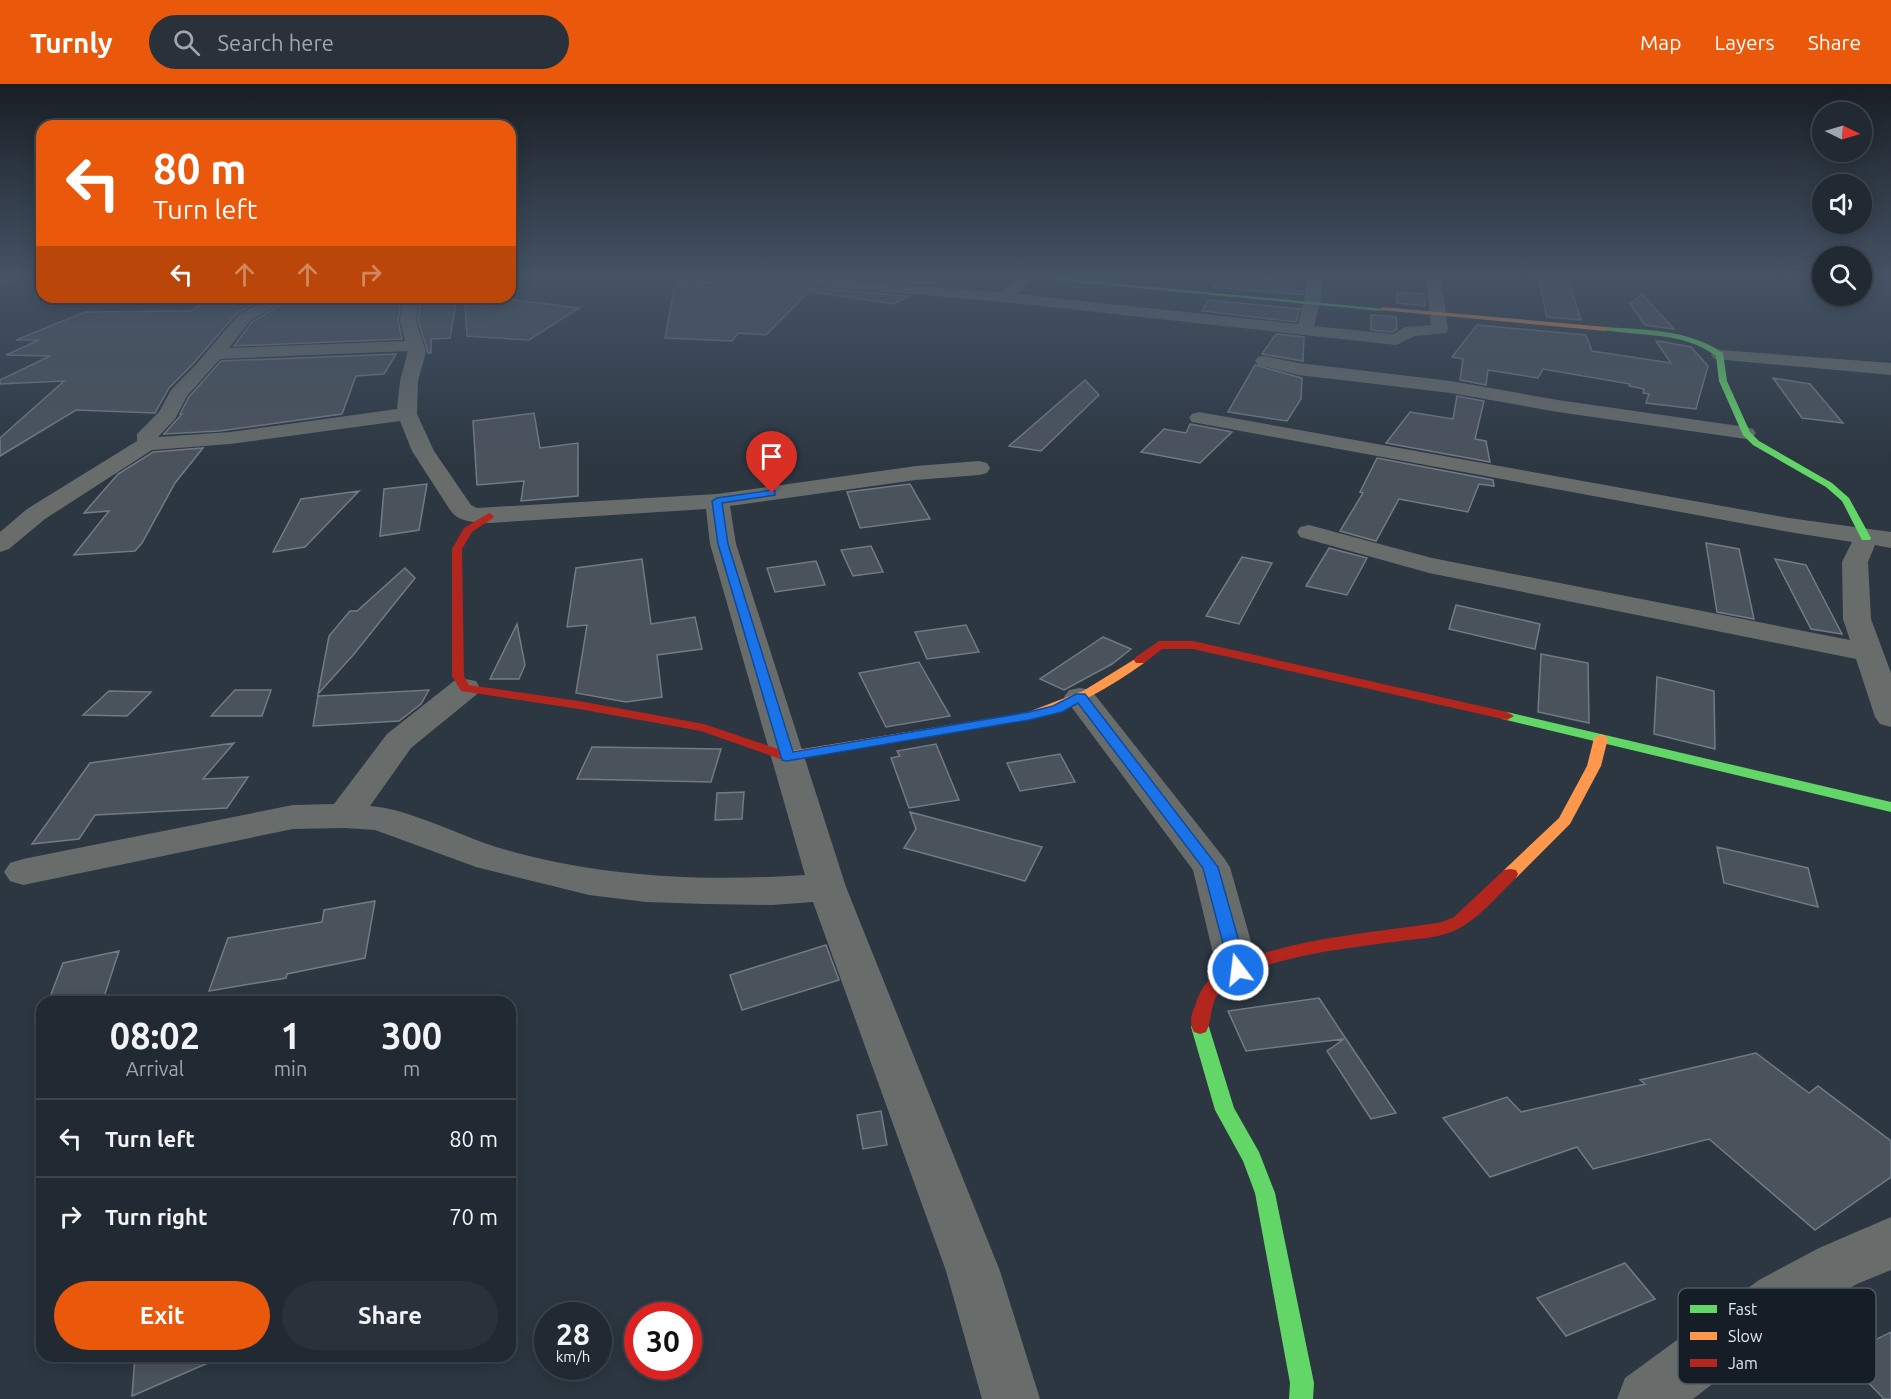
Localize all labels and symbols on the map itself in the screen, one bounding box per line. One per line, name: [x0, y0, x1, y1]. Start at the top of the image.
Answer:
north arrow: [1812, 102, 1872, 162]
pin: [746, 431, 797, 493]
position arrow: [1206, 938, 1270, 1002]
legend: [1678, 1288, 1876, 1384]
text: Fast: [1728, 1300, 1758, 1318]
speed limit sign: 30: [624, 1302, 702, 1380]
text: Slow: [1728, 1327, 1763, 1345]
text: Jam: [1728, 1354, 1758, 1372]

